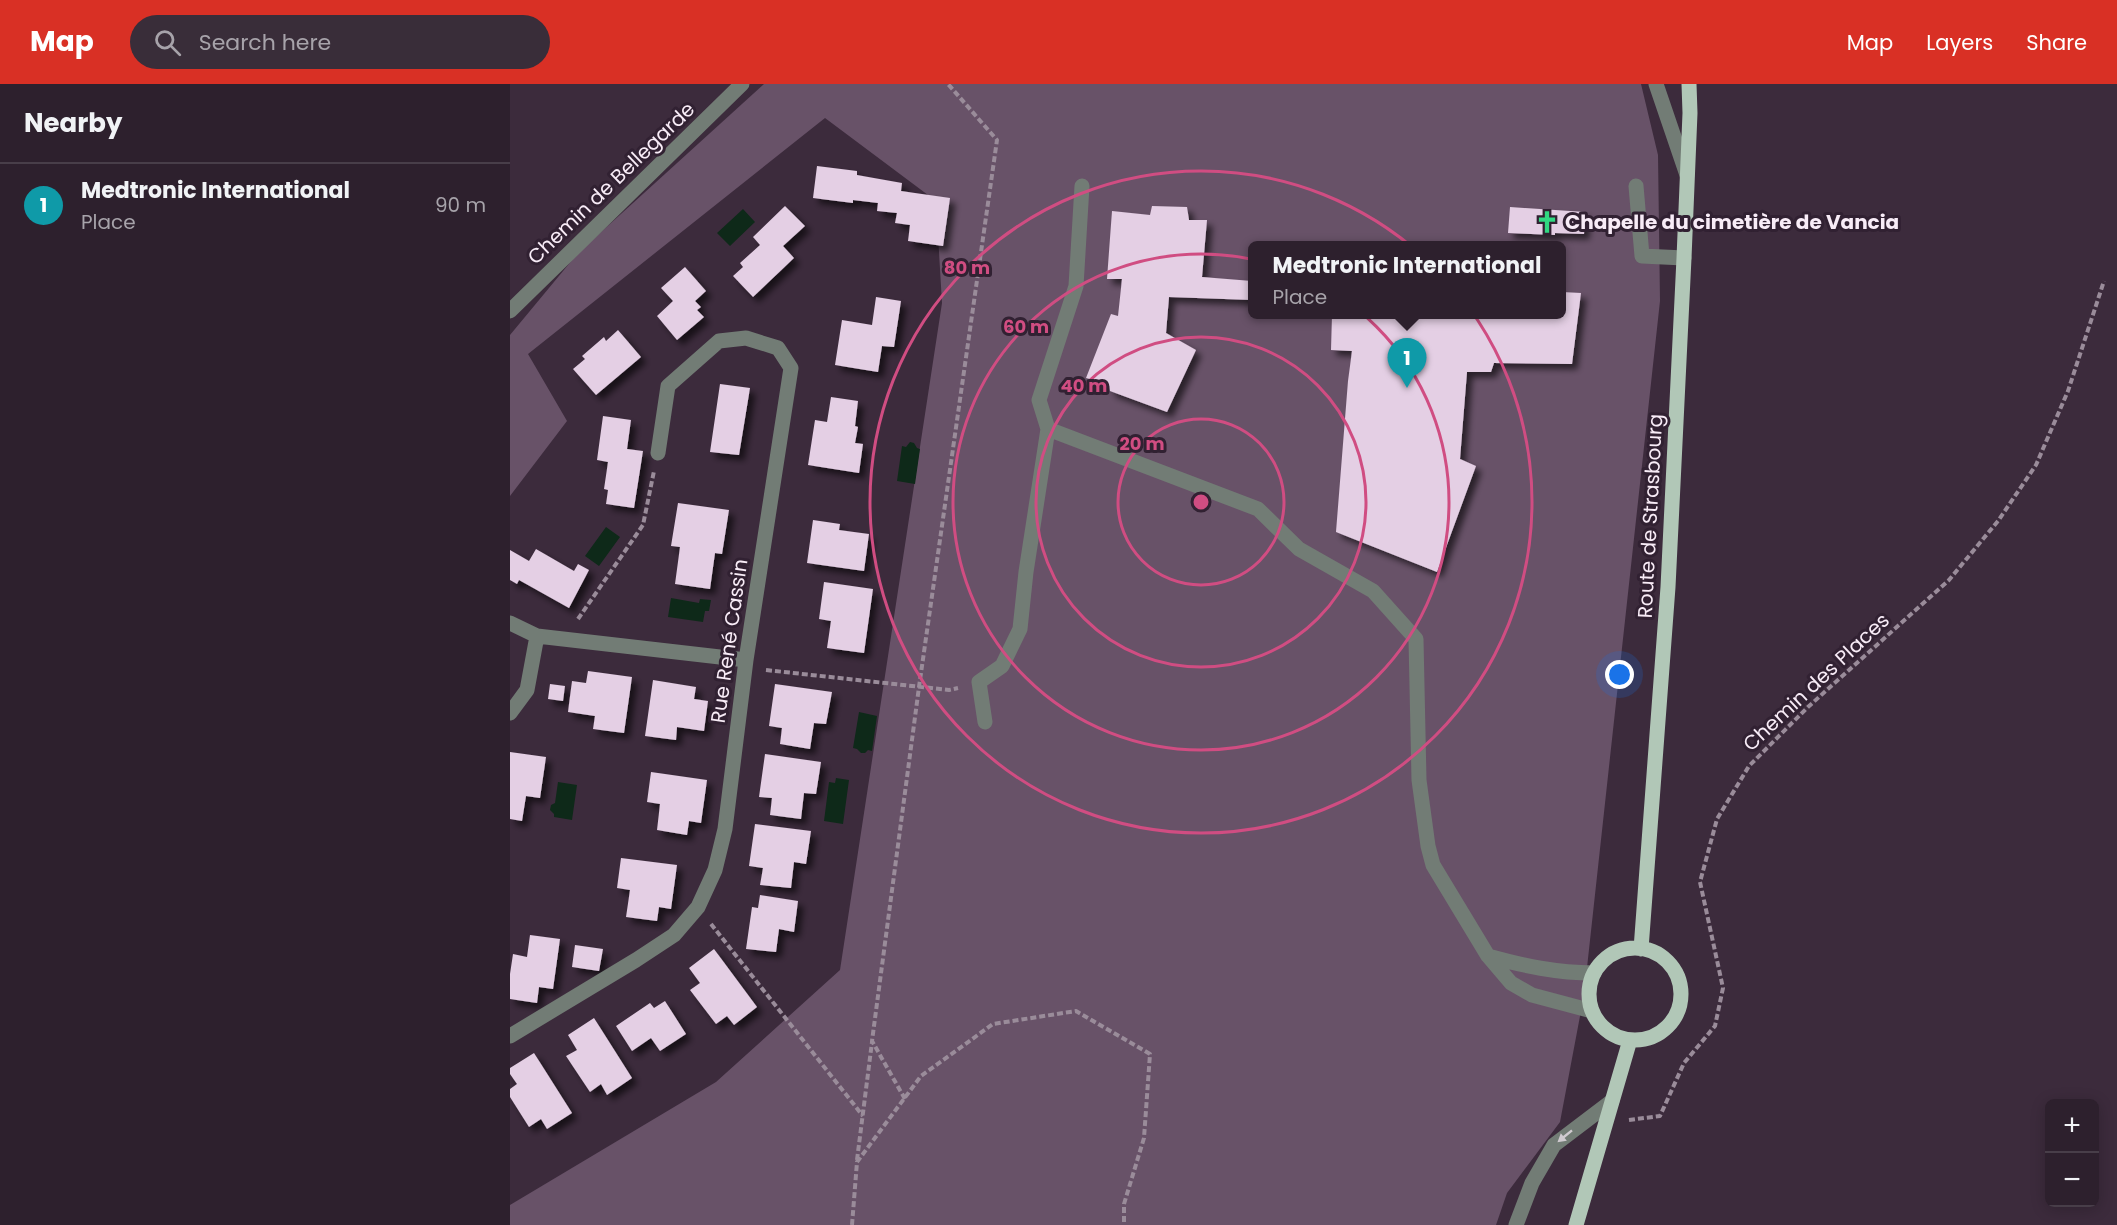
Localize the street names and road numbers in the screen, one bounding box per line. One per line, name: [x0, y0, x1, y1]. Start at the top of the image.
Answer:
street label: Chemin de Bellegarde: [521, 96, 701, 270]
street label: Route de Strasbourg: [1631, 413, 1669, 619]
street label: Rue René Cassin: [704, 557, 754, 725]
street label: Chemin des Places: [1737, 607, 1895, 757]

